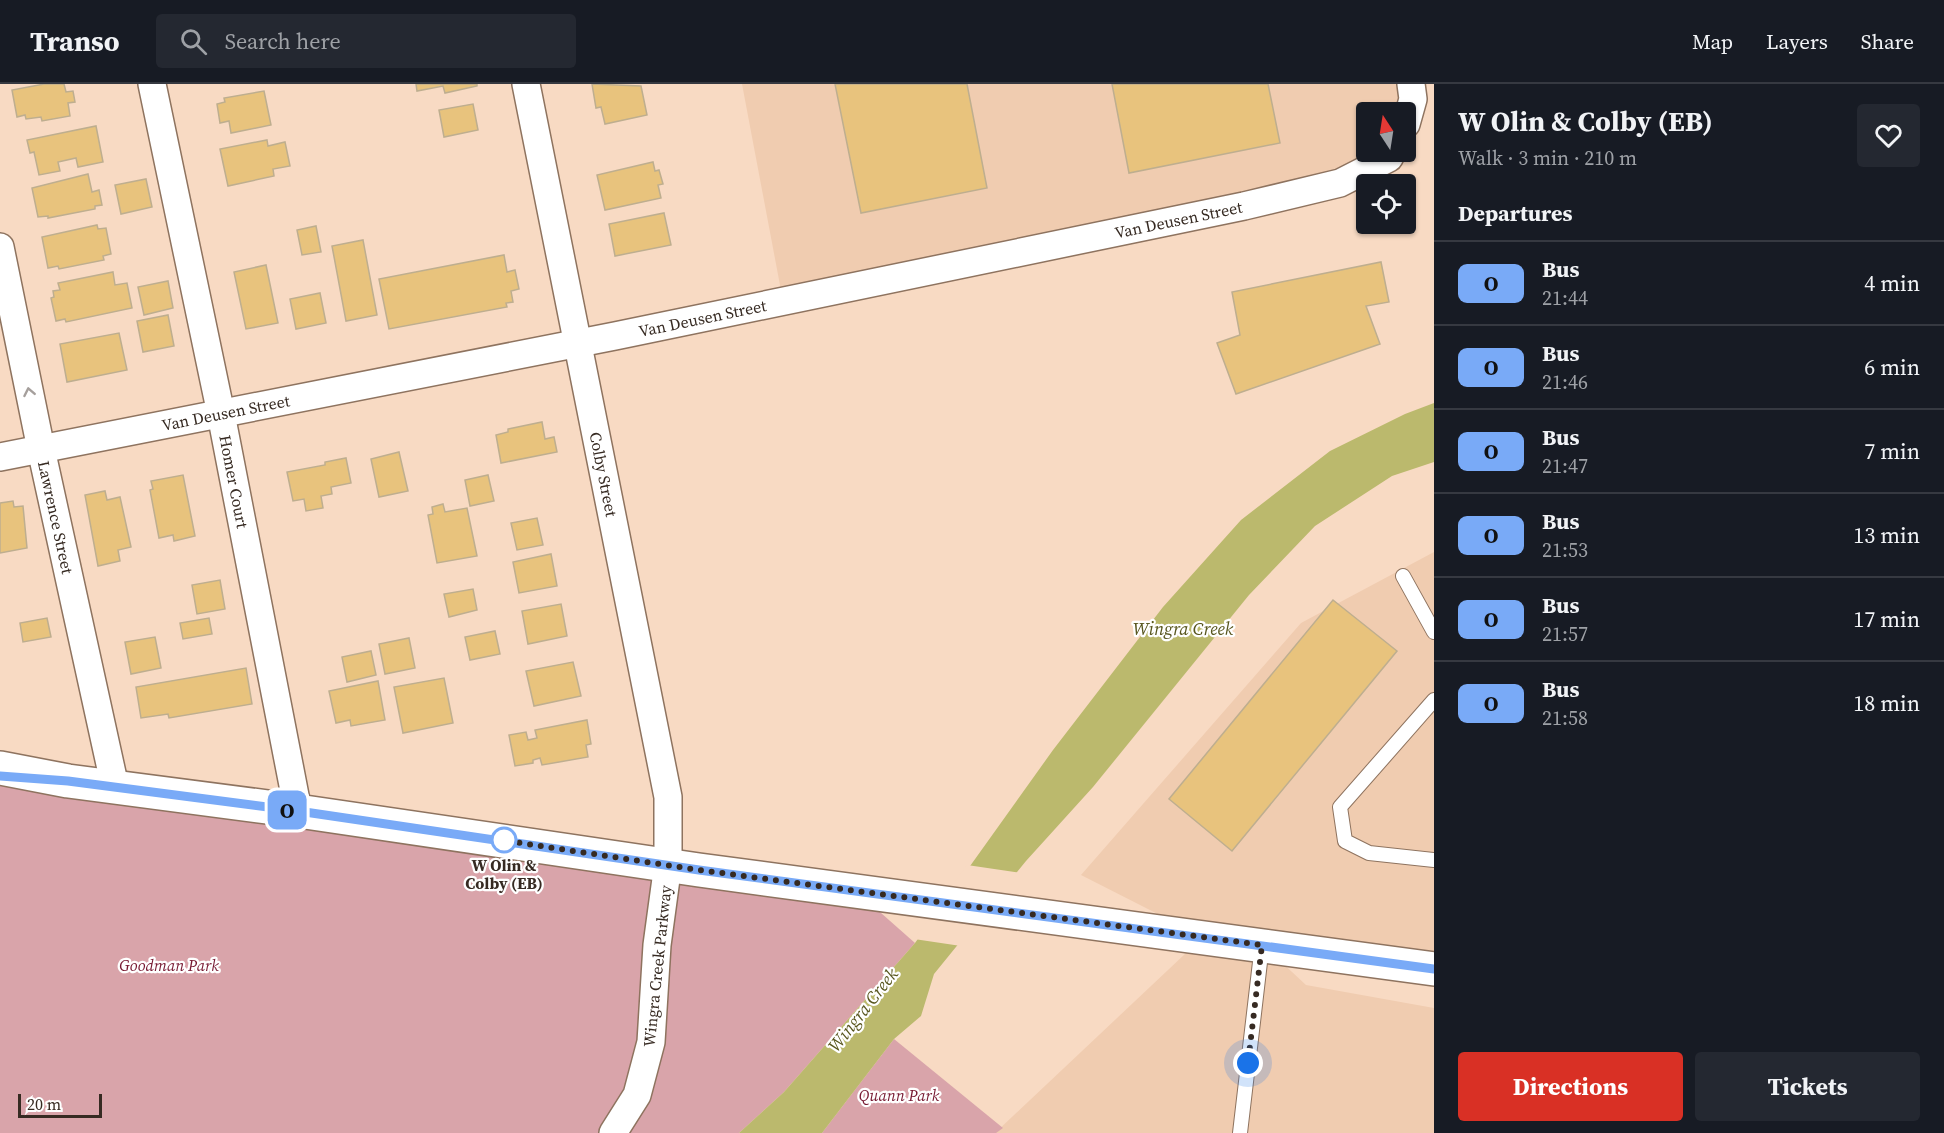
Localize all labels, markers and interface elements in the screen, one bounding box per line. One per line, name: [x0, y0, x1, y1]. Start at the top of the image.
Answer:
search box: [156, 14, 576, 68]
text: Transo: [30, 22, 120, 60]
icon: search: [177, 25, 210, 58]
text: Search here: [225, 26, 341, 56]
text: Map: [1692, 27, 1733, 56]
text: Layers: [1766, 27, 1828, 56]
text: Share: [1861, 27, 1914, 56]
north arrow: [1356, 102, 1416, 162]
map controls: [1356, 102, 1416, 234]
text: W Olin & Colby (EB): [1458, 102, 1713, 140]
button: heart: [1857, 104, 1920, 167]
text: Walk · 3 min · 210 m: [1458, 144, 1637, 172]
button: locate: [1356, 174, 1416, 234]
street label: Van Deusen Street: [1112, 196, 1245, 243]
text: Departures: [1458, 198, 1572, 228]
text: Bus: [1542, 254, 1579, 284]
text: 4 min: [1864, 268, 1920, 298]
text: O: [1484, 269, 1498, 298]
text: 21:44: [1542, 284, 1588, 312]
street label: Van Deusen Street: [637, 294, 769, 342]
text: Bus: [1542, 338, 1579, 368]
text: 6 min: [1864, 352, 1920, 382]
text: O: [1484, 353, 1498, 382]
text: 21:46: [1542, 368, 1588, 396]
one-way arrow: [23, 387, 36, 397]
street label: Van Deusen Street: [160, 389, 292, 436]
text: Bus: [1542, 422, 1579, 452]
street label: Colby Street: [585, 430, 623, 519]
street label: Homer Court: [214, 433, 254, 531]
text: 7 min: [1864, 436, 1920, 466]
text: O: [1484, 437, 1498, 466]
text: 21:47: [1542, 452, 1588, 480]
street label: Lawrence Street: [33, 459, 79, 577]
text: Bus: [1542, 506, 1579, 536]
text: 13 min: [1853, 520, 1920, 550]
text: O: [1484, 521, 1498, 550]
text: 21:53: [1542, 536, 1588, 564]
text: Bus: [1542, 590, 1579, 620]
text: 17 min: [1853, 604, 1920, 634]
text: O: [1484, 605, 1498, 634]
water label: Wingra Creek: [1133, 616, 1234, 641]
text: 21:57: [1542, 620, 1588, 648]
text: Bus: [1542, 674, 1579, 704]
text: 18 min: [1853, 688, 1920, 718]
text: O: [1484, 689, 1498, 718]
text: 21:58: [1542, 704, 1588, 732]
line badge: O: [268, 790, 306, 830]
text: O: [280, 796, 294, 825]
marker: W Olin & Colby (EB): [491, 827, 517, 853]
place label: W Olin & Colby (EB): [465, 854, 543, 894]
street label: Wingra Creek Parkway: [638, 883, 677, 1048]
park label: Goodman Park: [119, 954, 219, 976]
water label: Wingra Creek: [822, 962, 904, 1057]
your location: [1233, 1048, 1263, 1078]
button: Directions: [1458, 1052, 1683, 1121]
button: Tickets: [1695, 1052, 1920, 1121]
park label: Quann Park: [859, 1084, 940, 1106]
scale bar: [18, 1091, 102, 1118]
text: 20 m: [27, 1093, 61, 1115]

